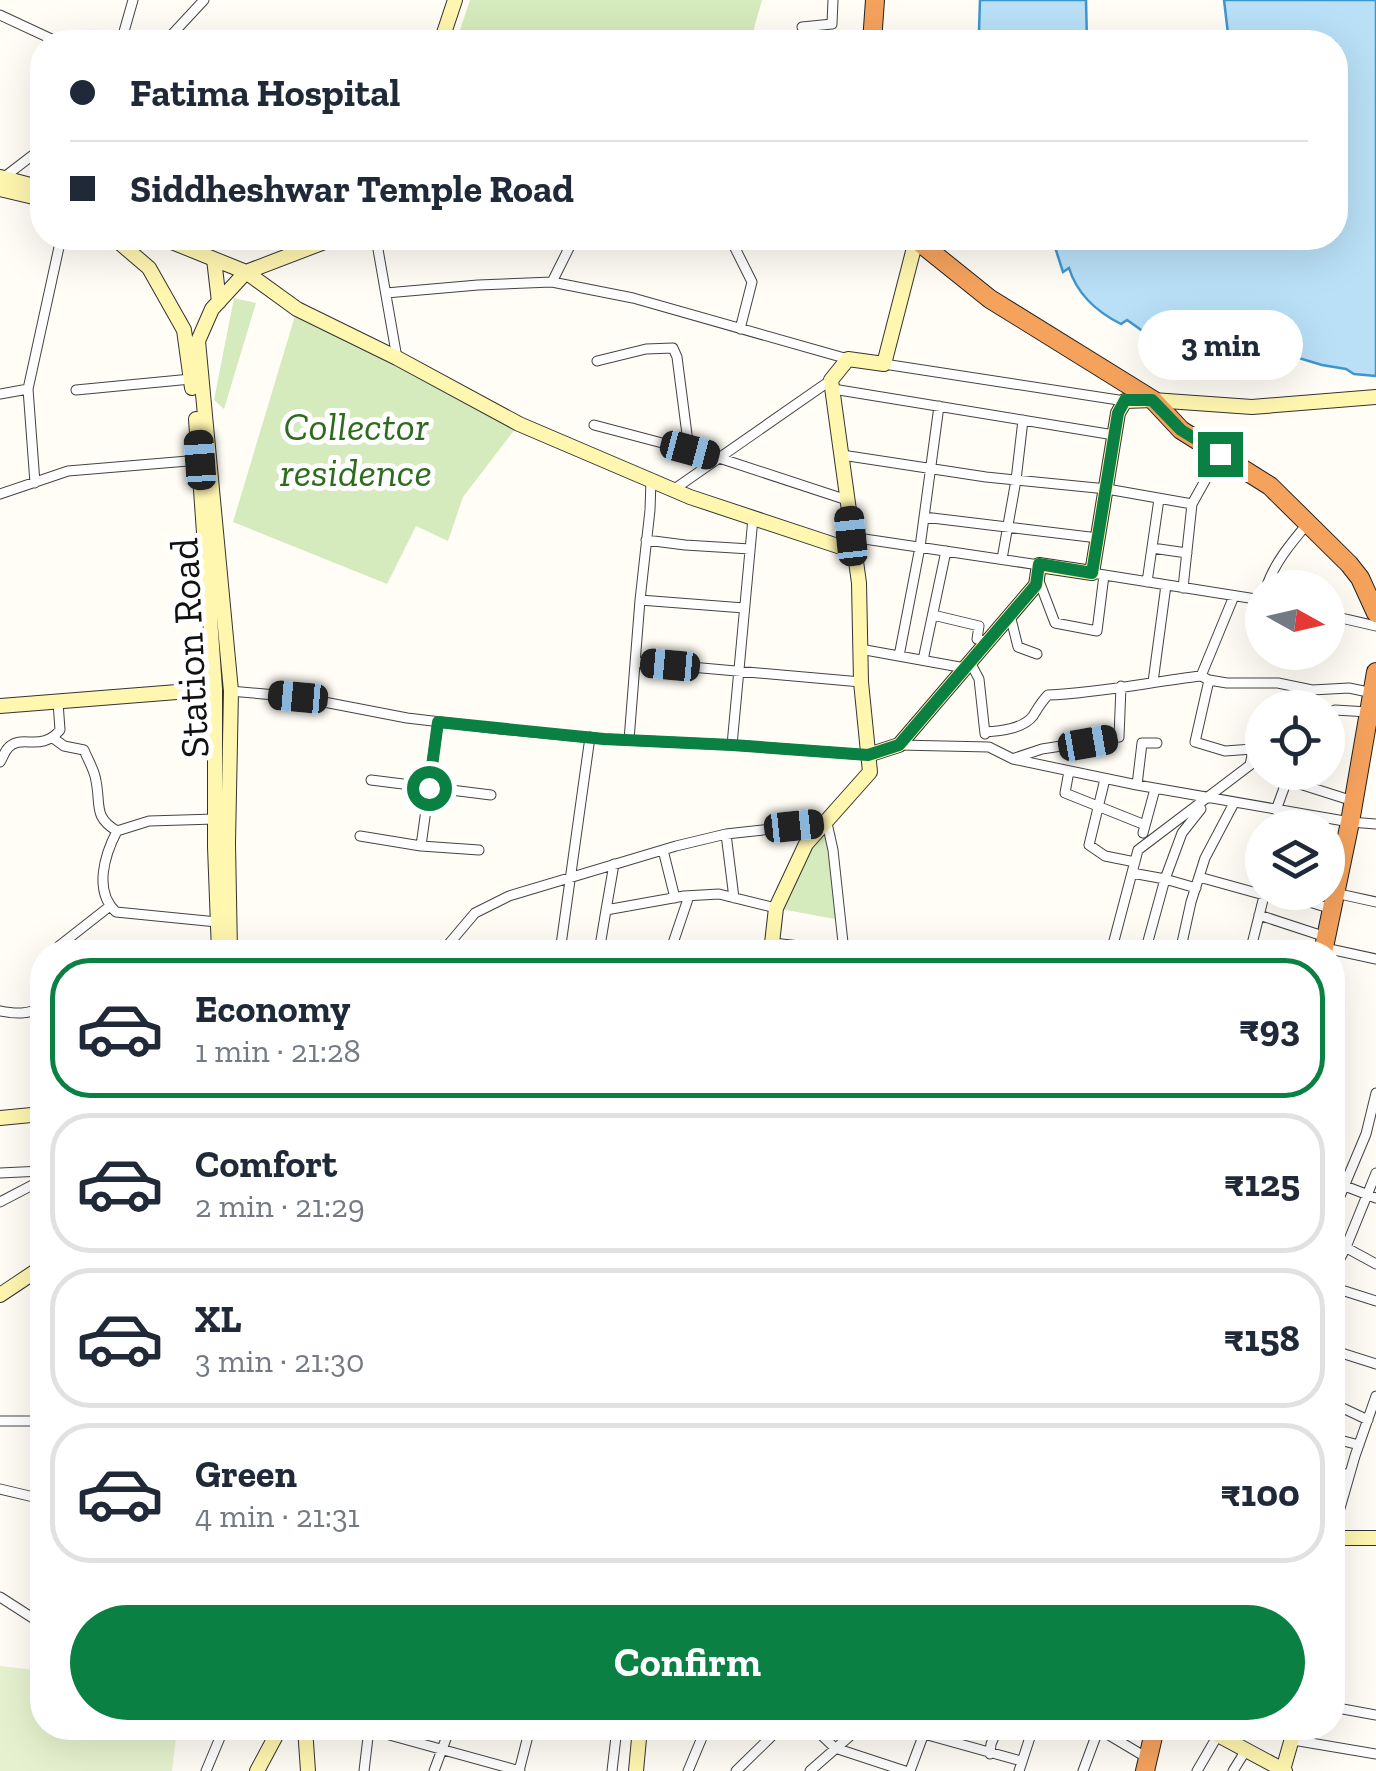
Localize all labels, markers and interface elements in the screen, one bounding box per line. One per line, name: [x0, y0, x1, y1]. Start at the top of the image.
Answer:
text: Fatima Hospital: [130, 70, 400, 116]
text: Siddheshwar Temple Road: [130, 166, 574, 212]
callout: 3 min: [1138, 309, 1302, 379]
text: 3 min: [1181, 326, 1260, 364]
park label: Collector residence: [279, 402, 432, 496]
car: [657, 428, 723, 472]
car: [183, 429, 217, 491]
route end: [1198, 432, 1243, 477]
car: [833, 505, 869, 567]
street label: Station Road: [159, 537, 219, 759]
north arrow: [1245, 570, 1345, 670]
map controls: [1245, 570, 1345, 910]
car: [639, 647, 701, 683]
car: [267, 679, 329, 715]
button: locate: [1245, 690, 1345, 790]
car: [1056, 723, 1120, 763]
route start: [407, 766, 452, 811]
car: [763, 808, 825, 844]
button: layers: [1245, 810, 1345, 910]
icon: car: [75, 983, 165, 1073]
text: Economy: [195, 986, 350, 1032]
text: ₹93: [1239, 1005, 1300, 1051]
text: 1 min · 21:28: [195, 1032, 361, 1070]
icon: car: [75, 1138, 165, 1228]
text: Comfort: [195, 1141, 337, 1187]
text: ₹125: [1224, 1160, 1300, 1206]
text: 2 min · 21:29: [195, 1187, 365, 1225]
icon: car: [75, 1293, 165, 1383]
text: XL: [195, 1296, 242, 1342]
text: ₹158: [1224, 1315, 1300, 1361]
text: 3 min · 21:30: [195, 1342, 364, 1380]
icon: car: [75, 1448, 165, 1538]
text: Green: [195, 1451, 297, 1497]
text: ₹100: [1220, 1470, 1300, 1516]
text: 4 min · 21:31: [195, 1497, 360, 1535]
button: Confirm: [70, 1605, 1305, 1720]

